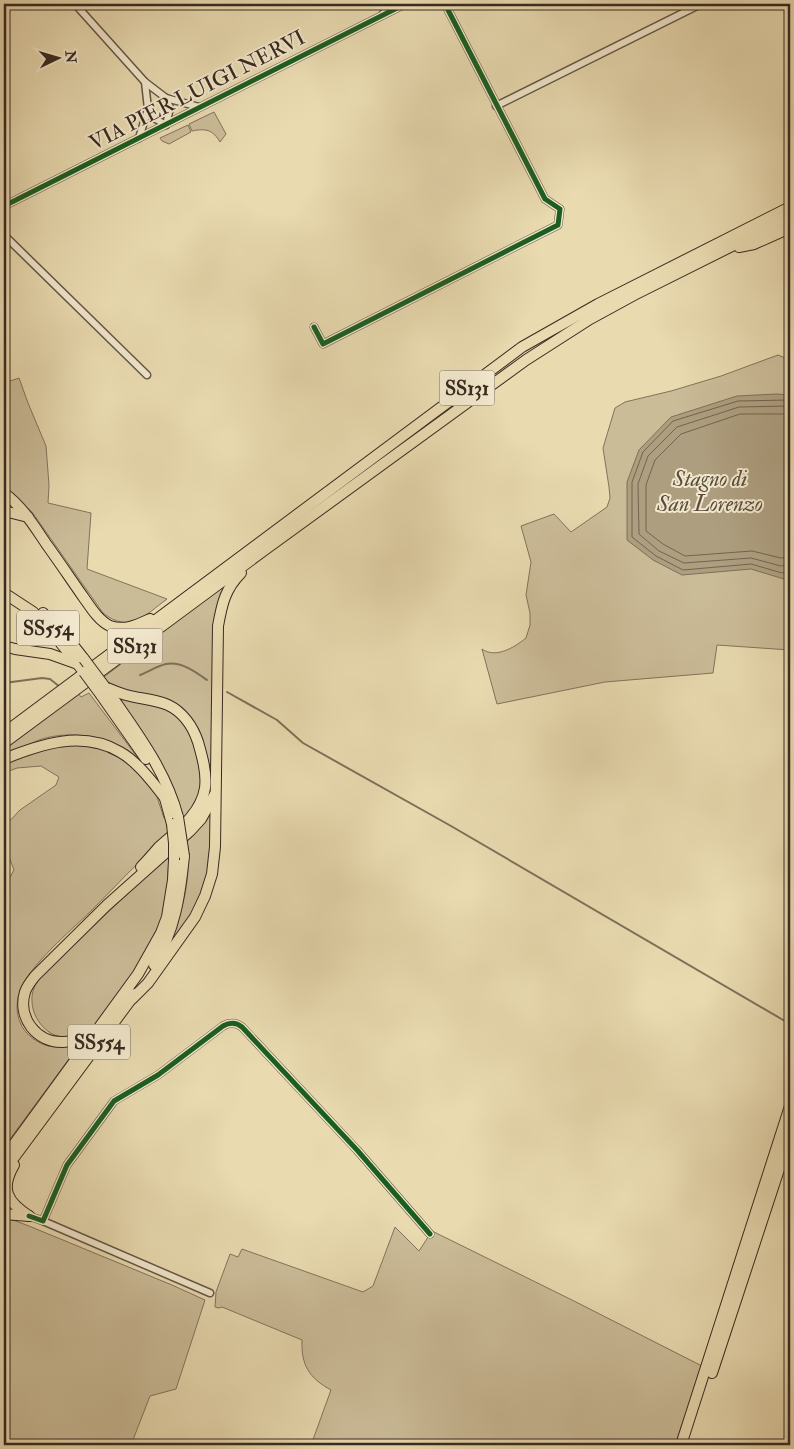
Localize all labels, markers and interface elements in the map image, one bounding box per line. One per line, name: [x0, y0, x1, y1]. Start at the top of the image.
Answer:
street label: VIA PIER LUIGI NERVI: [85, 24, 310, 157]
north arrow: [32, 32, 82, 82]
text: N: [61, 49, 80, 64]
road number: SS131: [440, 370, 494, 406]
water label: Stagno di San Lorenzo: [656, 465, 763, 518]
road number: SS554: [17, 610, 79, 646]
road number: SS131: [108, 628, 162, 664]
road number: SS554: [68, 1024, 130, 1060]

